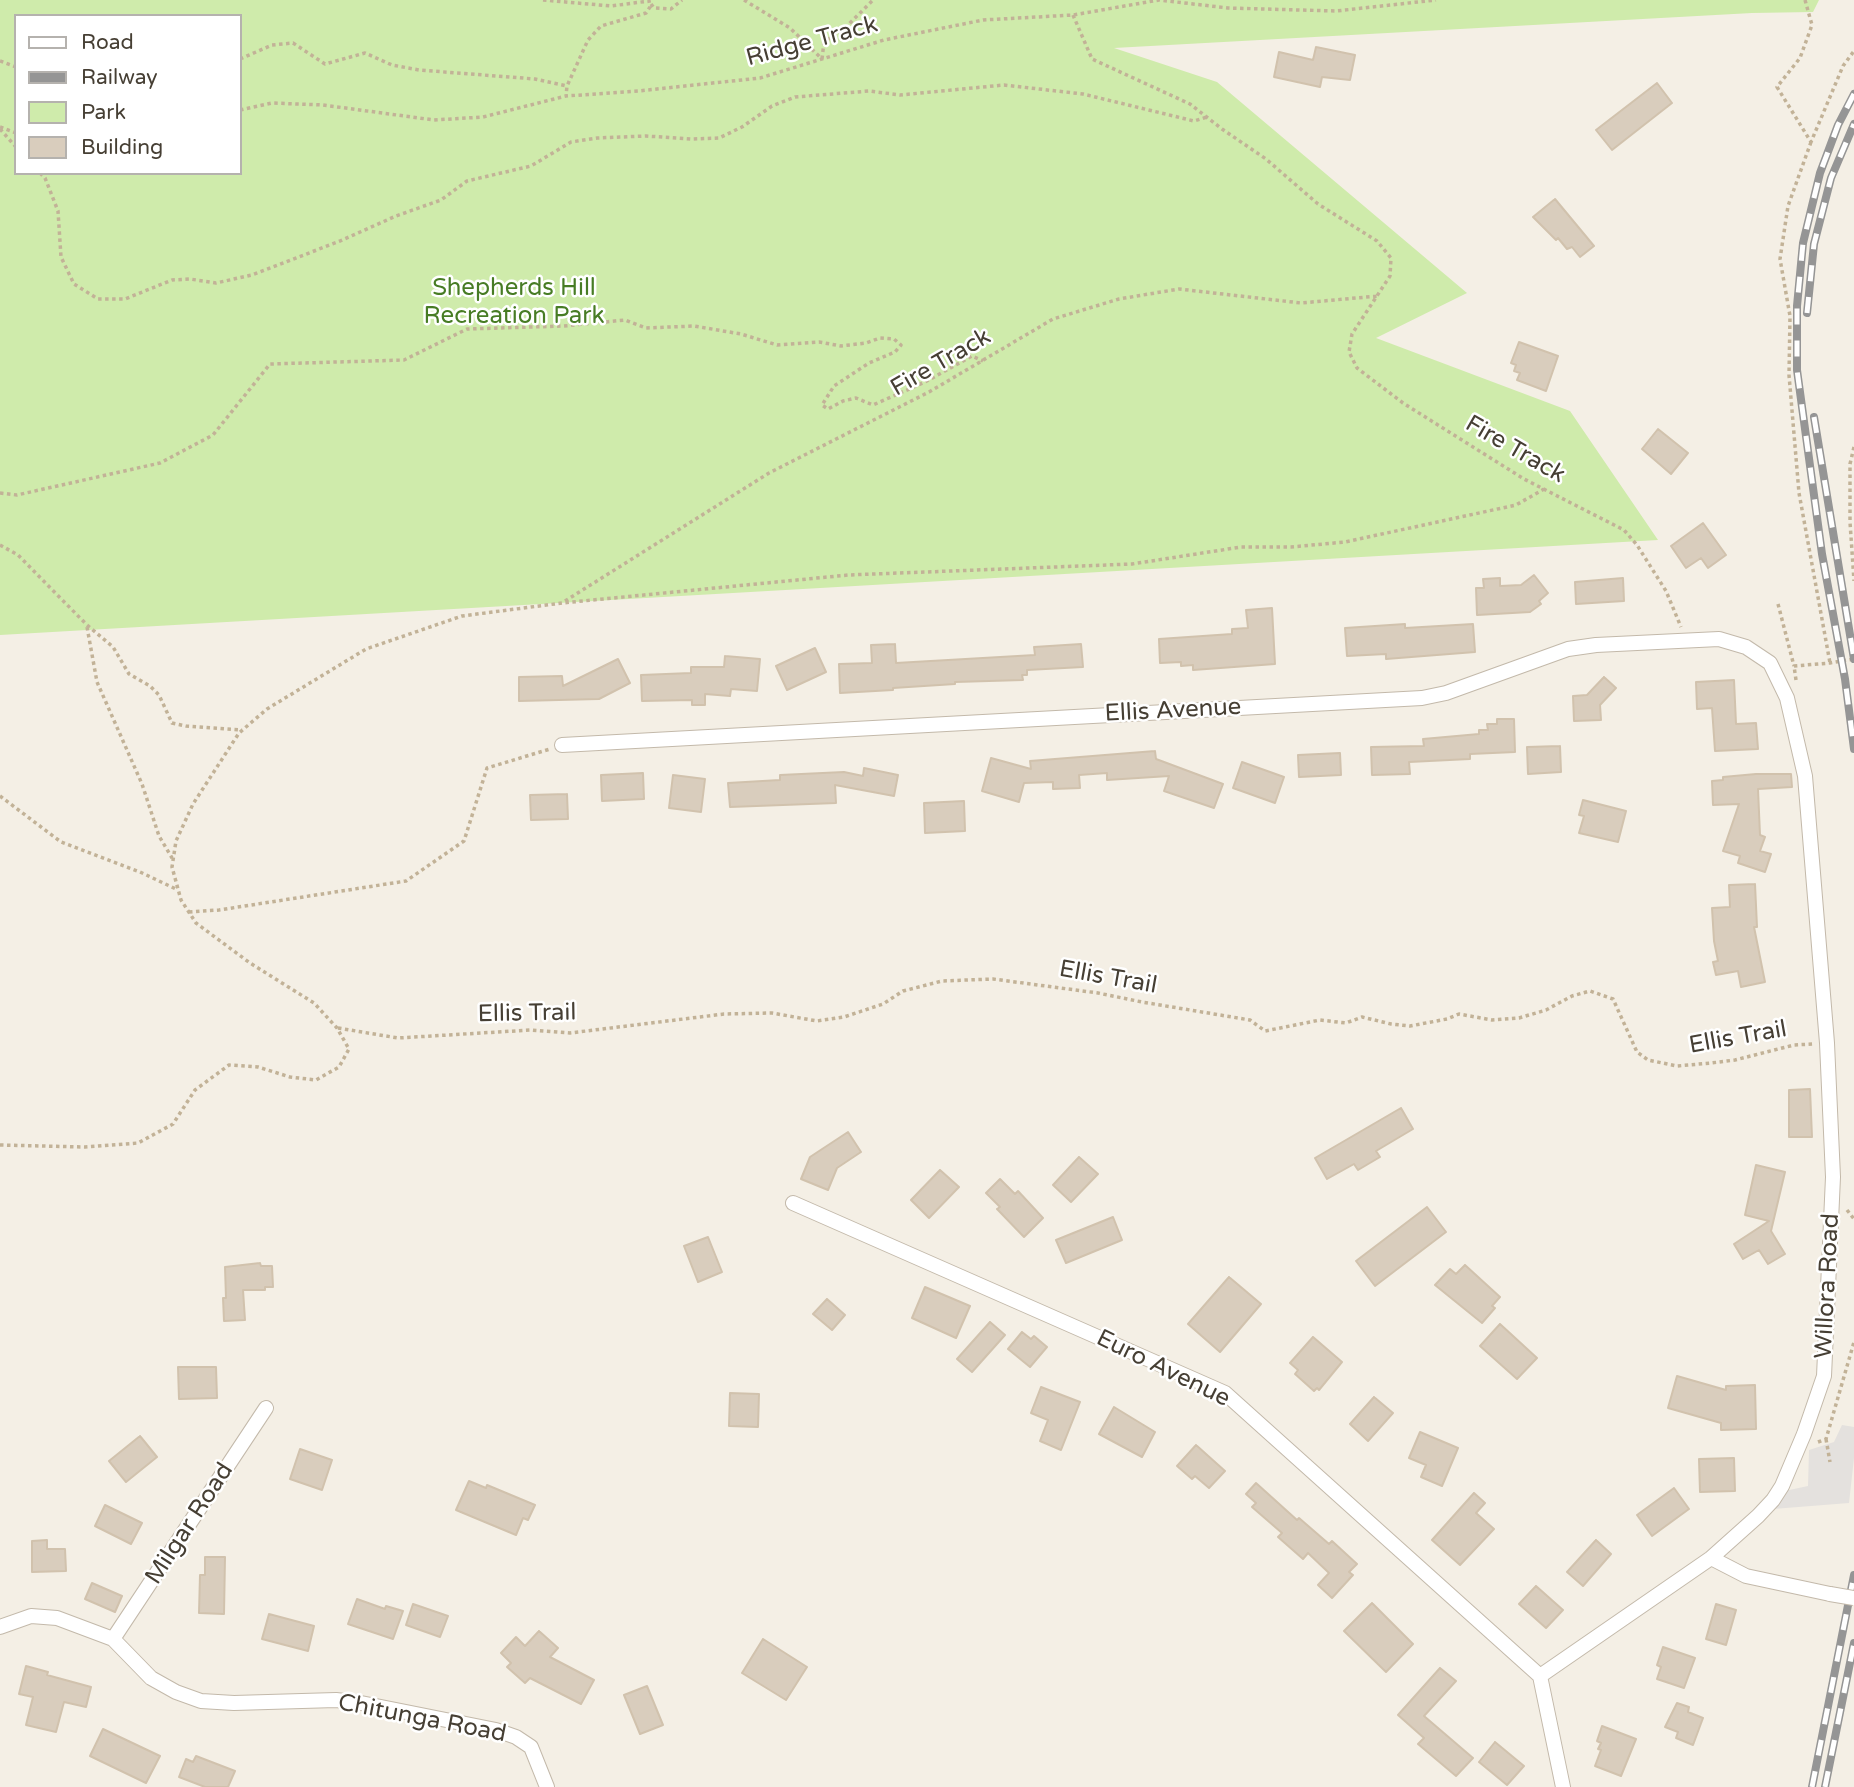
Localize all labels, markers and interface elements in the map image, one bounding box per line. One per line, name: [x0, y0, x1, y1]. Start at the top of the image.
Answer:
street label: Ridge Track: [743, 11, 881, 73]
legend: [14, 14, 242, 175]
text: Road: [81, 30, 134, 55]
text: Railway: [81, 65, 158, 90]
text: Park: [81, 100, 126, 125]
text: Building: [81, 135, 163, 160]
park label: Shepherds Hill Recreation Park: [424, 275, 604, 331]
street label: Fire Track: [886, 323, 996, 403]
street label: Fire Track: [1460, 410, 1570, 490]
street label: Ellis Avenue: [1104, 693, 1242, 729]
street label: Ellis Trail: [1057, 955, 1159, 1001]
street label: Ellis Trail: [477, 999, 577, 1029]
street label: Ellis Trail: [1687, 1015, 1789, 1061]
street label: Willora Road: [1810, 1212, 1846, 1360]
street label: Euro Avenue: [1091, 1324, 1235, 1414]
street label: Milgar Road: [140, 1458, 240, 1590]
street label: Chitunga Road: [335, 1689, 509, 1749]

